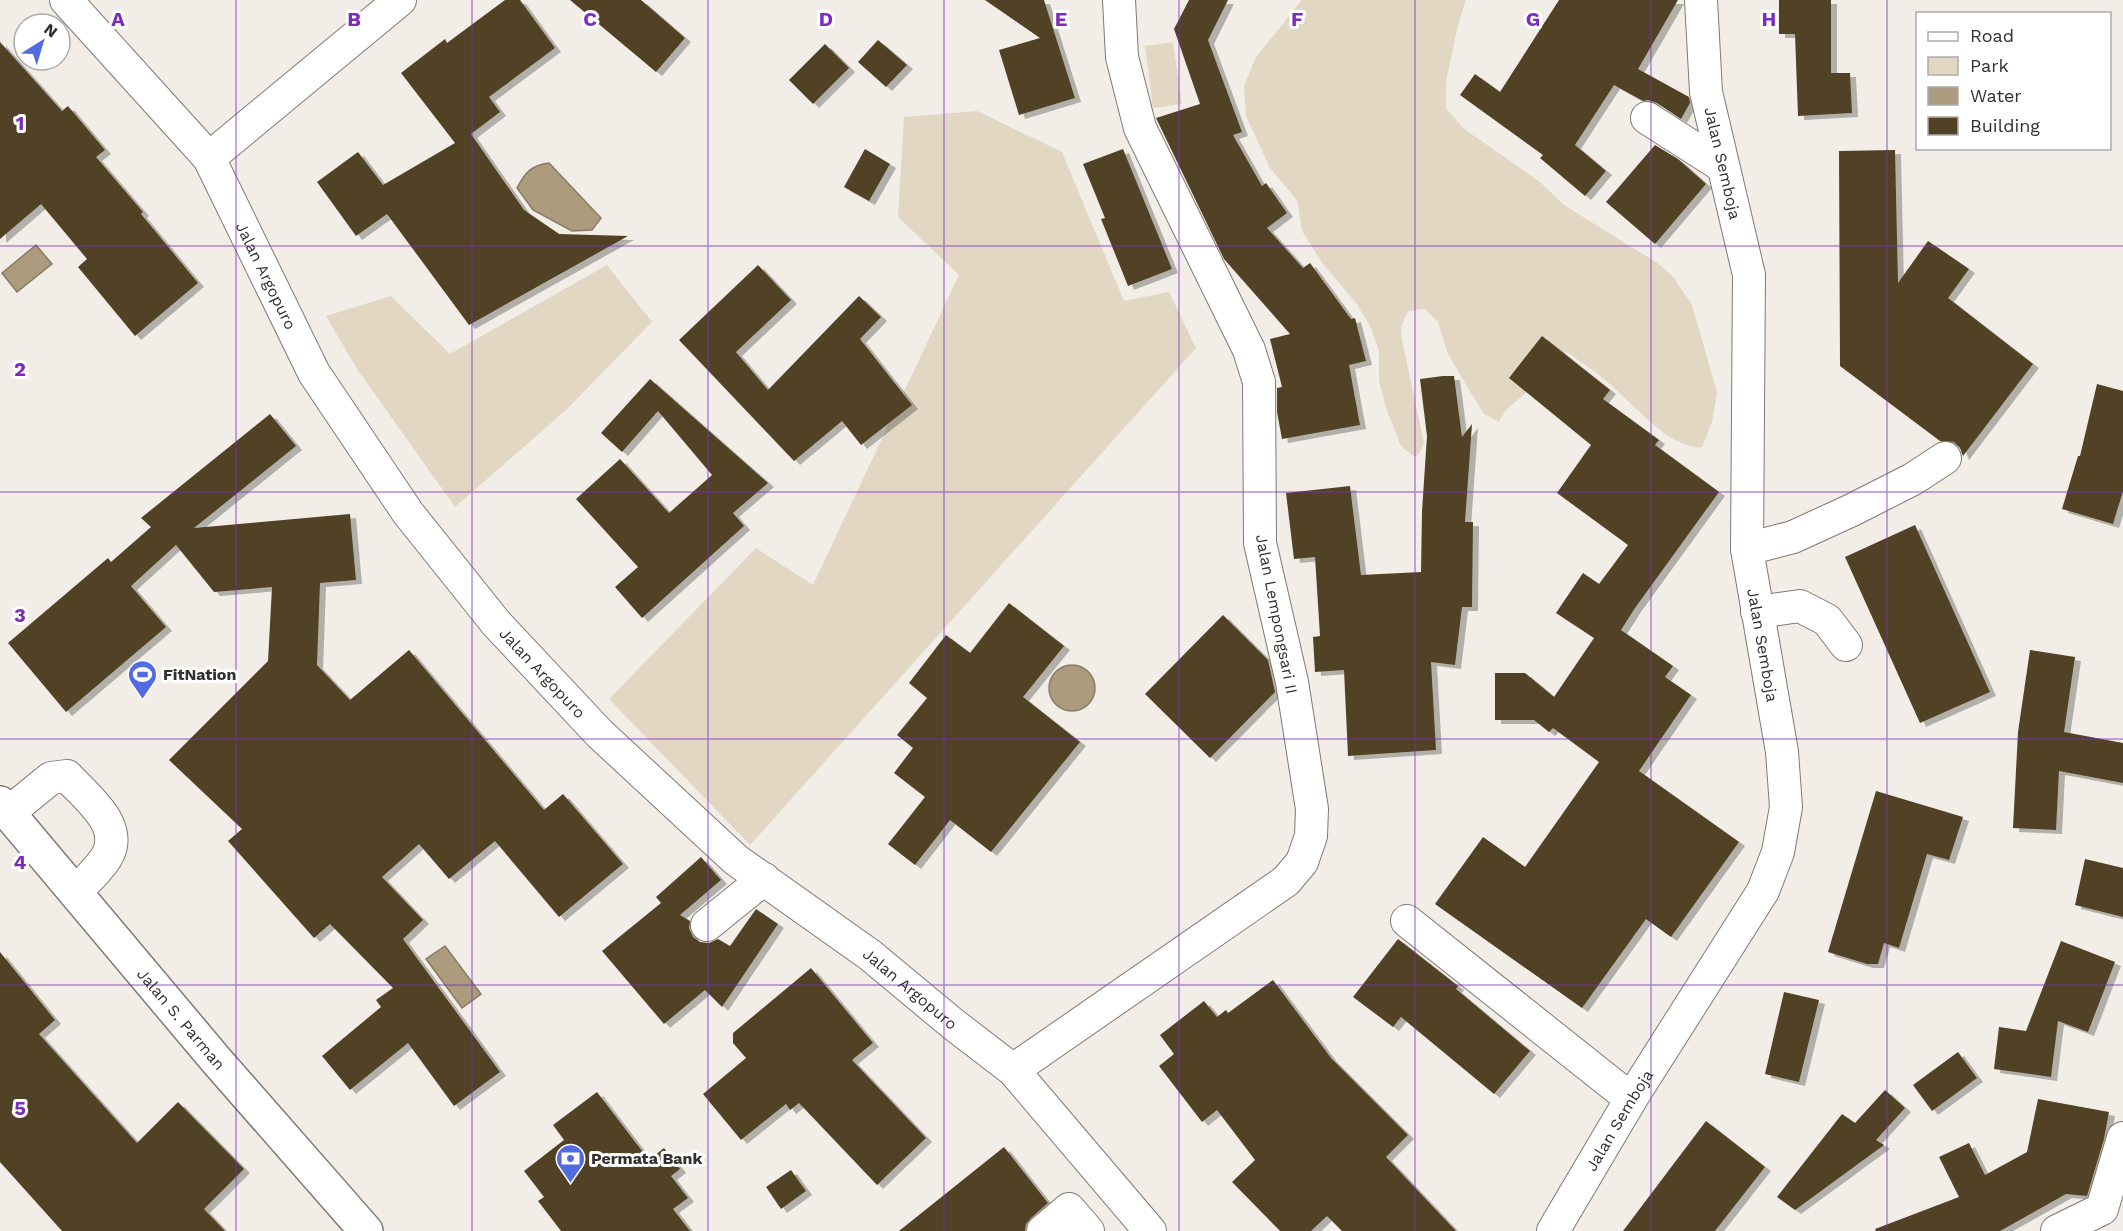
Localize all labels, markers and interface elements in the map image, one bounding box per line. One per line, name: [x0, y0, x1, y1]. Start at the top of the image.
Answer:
text: A: [111, 7, 125, 31]
text: B: [347, 7, 361, 31]
text: C: [583, 7, 597, 31]
text: D: [819, 7, 833, 31]
text: E: [1055, 7, 1067, 31]
text: F: [1291, 7, 1303, 31]
text: G: [1526, 7, 1540, 31]
text: H: [1762, 7, 1776, 31]
north arrow: [12, 12, 72, 72]
legend: [1916, 12, 2111, 150]
text: N: [40, 19, 61, 42]
text: Road: [1970, 25, 2014, 46]
text: Park: [1970, 55, 2009, 76]
text: Water: [1970, 85, 2022, 106]
street label: Jalan Semboja: [1700, 105, 1745, 221]
text: 1: [16, 111, 24, 135]
text: Building: [1970, 115, 2040, 136]
street label: Jalan Argopuro: [232, 219, 300, 333]
text: 2: [14, 357, 26, 381]
street label: Jalan Lempongsari II: [1252, 533, 1301, 696]
street label: Jalan Semboja: [1743, 587, 1782, 703]
text: 3: [14, 603, 26, 627]
street label: Jalan Argopuro: [495, 624, 589, 722]
sports icon: FitNation: [126, 658, 158, 700]
place label: FitNation: [163, 665, 236, 684]
text: 4: [14, 850, 27, 874]
street label: Jalan Argopuro: [859, 944, 961, 1034]
street label: Jalan S. Parman: [133, 965, 229, 1074]
street label: Jalan Semboja: [1582, 1066, 1657, 1174]
text: 5: [14, 1096, 26, 1120]
bank icon: Permata Bank: [554, 1142, 586, 1184]
place label: Permata Bank: [591, 1149, 703, 1168]

